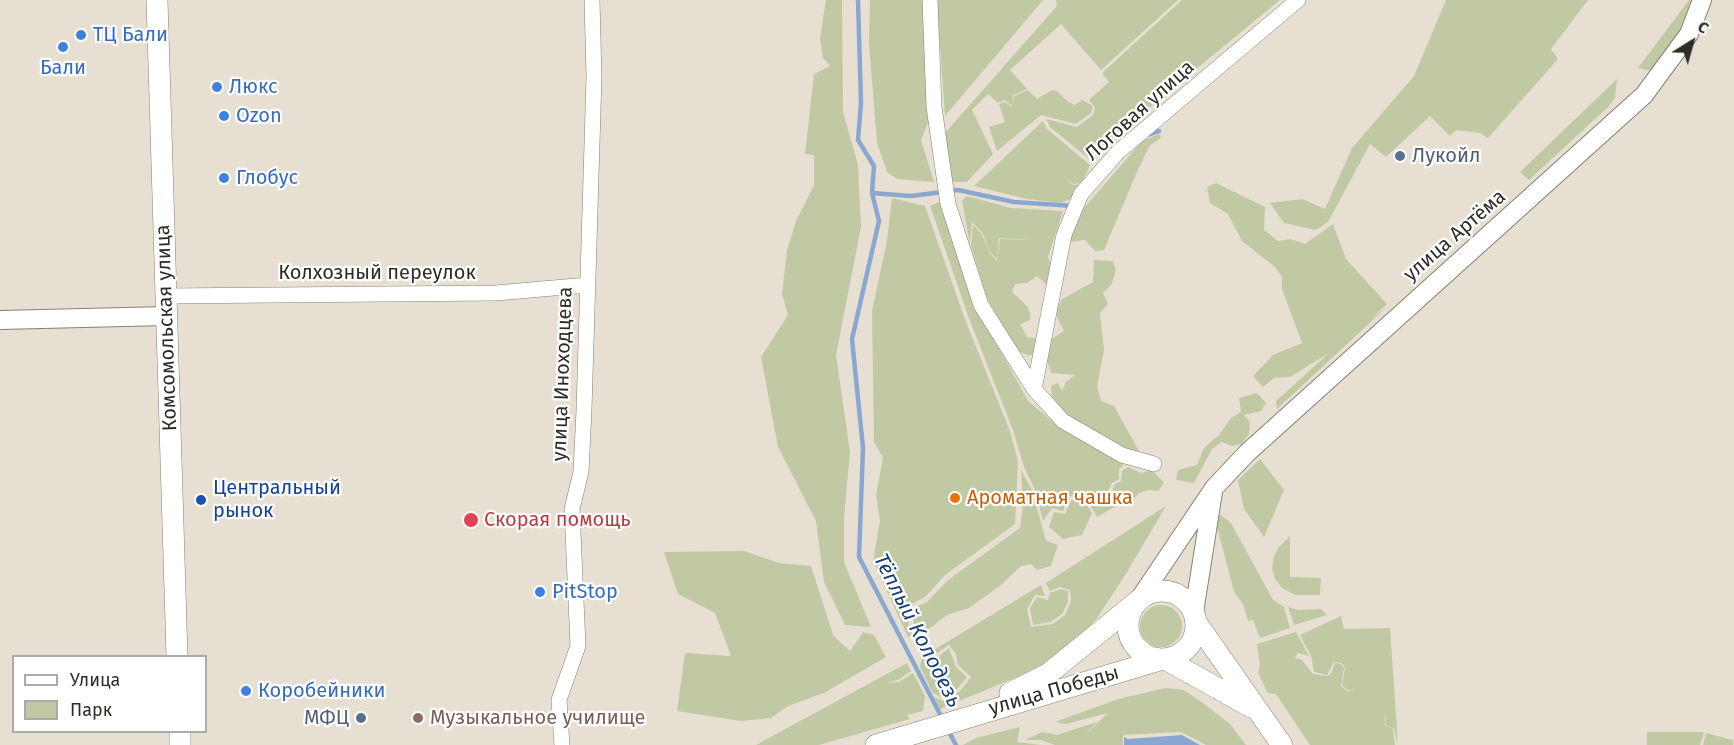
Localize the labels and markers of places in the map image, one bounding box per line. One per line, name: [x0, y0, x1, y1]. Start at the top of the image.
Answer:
place label: ТЦ Бали: [93, 23, 168, 47]
marker: ТЦ Бали: [74, 28, 88, 42]
marker: Бали: [56, 40, 70, 54]
place label: Бали: [40, 56, 86, 80]
place label: Люкс: [229, 75, 278, 99]
marker: Люкс: [210, 80, 224, 94]
place label: Ozon: [236, 104, 282, 128]
marker: Ozon: [217, 109, 231, 123]
place label: Лукойл: [1412, 144, 1480, 168]
marker: Лукойл: [1393, 149, 1407, 163]
place label: Глобус: [236, 166, 298, 190]
marker: Глобус: [217, 171, 231, 185]
place label: Центральный рынок: [213, 476, 341, 523]
place label: Ароматная чашка: [967, 486, 1133, 510]
marker: Ароматная чашка: [948, 491, 962, 505]
marker: Центральный рынок: [194, 493, 208, 507]
place label: Скорая помощь: [484, 508, 630, 532]
marker: Скорая помощь: [462, 511, 480, 529]
place label: PitStop: [552, 580, 618, 604]
marker: PitStop: [533, 585, 547, 599]
place label: Коробейники: [258, 679, 385, 703]
marker: Коробейники: [239, 684, 253, 698]
place label: МФЦ: [304, 706, 349, 730]
place label: Музыкальное училище: [430, 706, 645, 730]
marker: МФЦ: [354, 711, 368, 725]
marker: Музыкальное училище: [411, 711, 425, 725]

